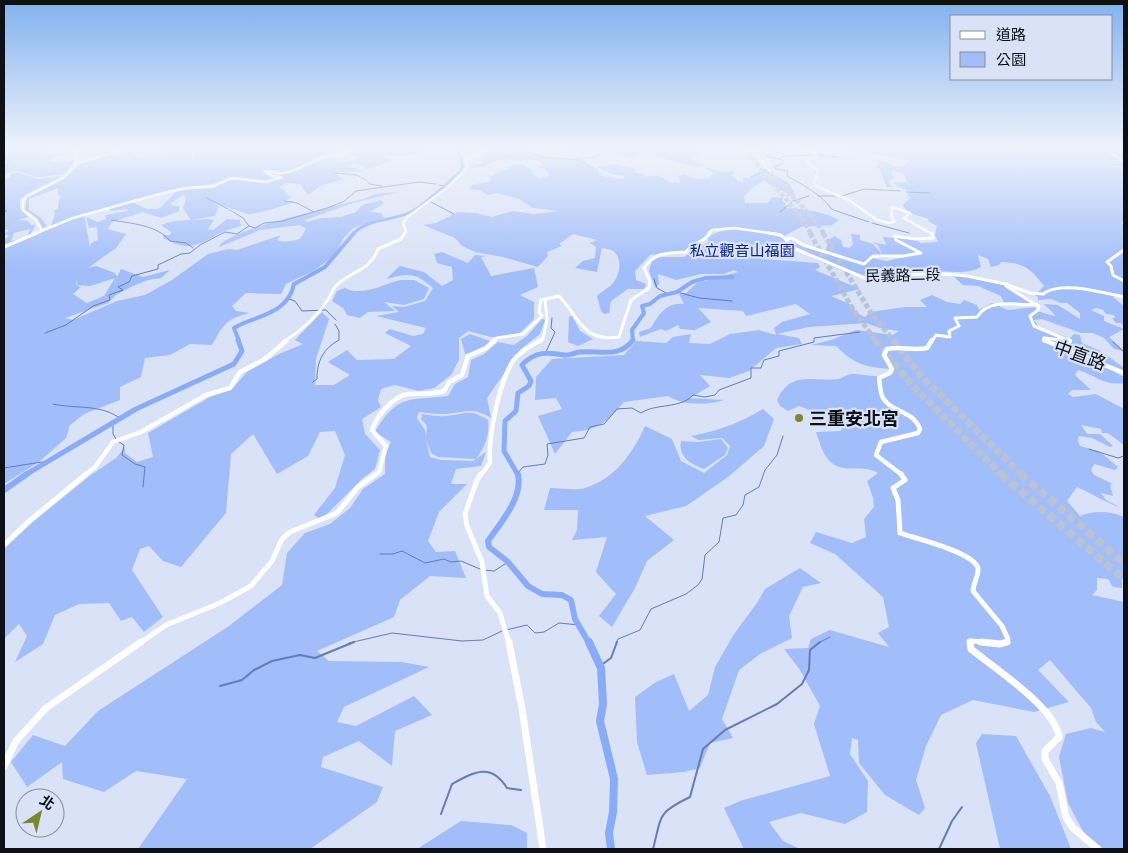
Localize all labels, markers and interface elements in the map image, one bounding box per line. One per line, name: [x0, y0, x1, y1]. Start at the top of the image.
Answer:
legend: [950, 15, 1113, 80]
text: 道路: [996, 25, 1026, 44]
text: 公園: [996, 50, 1026, 69]
park label: 私立觀音山福園: [689, 241, 795, 260]
street label: 民義路二段: [865, 265, 941, 285]
street label: 中直路: [1051, 335, 1109, 375]
place label: 三重安北宮: [809, 407, 899, 430]
marker: 三重安北宮: [793, 412, 805, 424]
north arrow: [15, 788, 65, 838]
text: 北: [37, 791, 58, 814]

